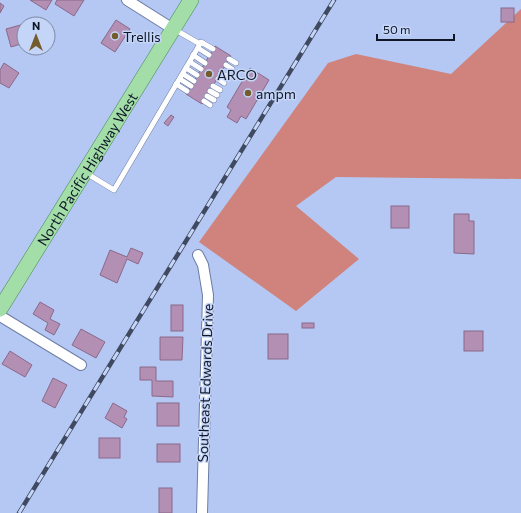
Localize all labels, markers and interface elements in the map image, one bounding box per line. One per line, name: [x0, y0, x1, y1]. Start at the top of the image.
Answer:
north arrow: [16, 16, 56, 56]
scale bar: [377, 16, 454, 42]
text: N: [32, 19, 40, 32]
text: 50 m: [383, 22, 411, 36]
place label: Trellis: [123, 28, 161, 45]
marker: Trellis: [110, 31, 120, 41]
place label: ARCO: [217, 66, 257, 83]
marker: ARCO: [204, 69, 214, 79]
place label: ampm: [256, 85, 296, 102]
marker: ampm: [243, 88, 253, 98]
street label: North Pacific Highway West: [33, 89, 141, 248]
street label: Southeast Edwards Drive: [194, 303, 216, 463]

